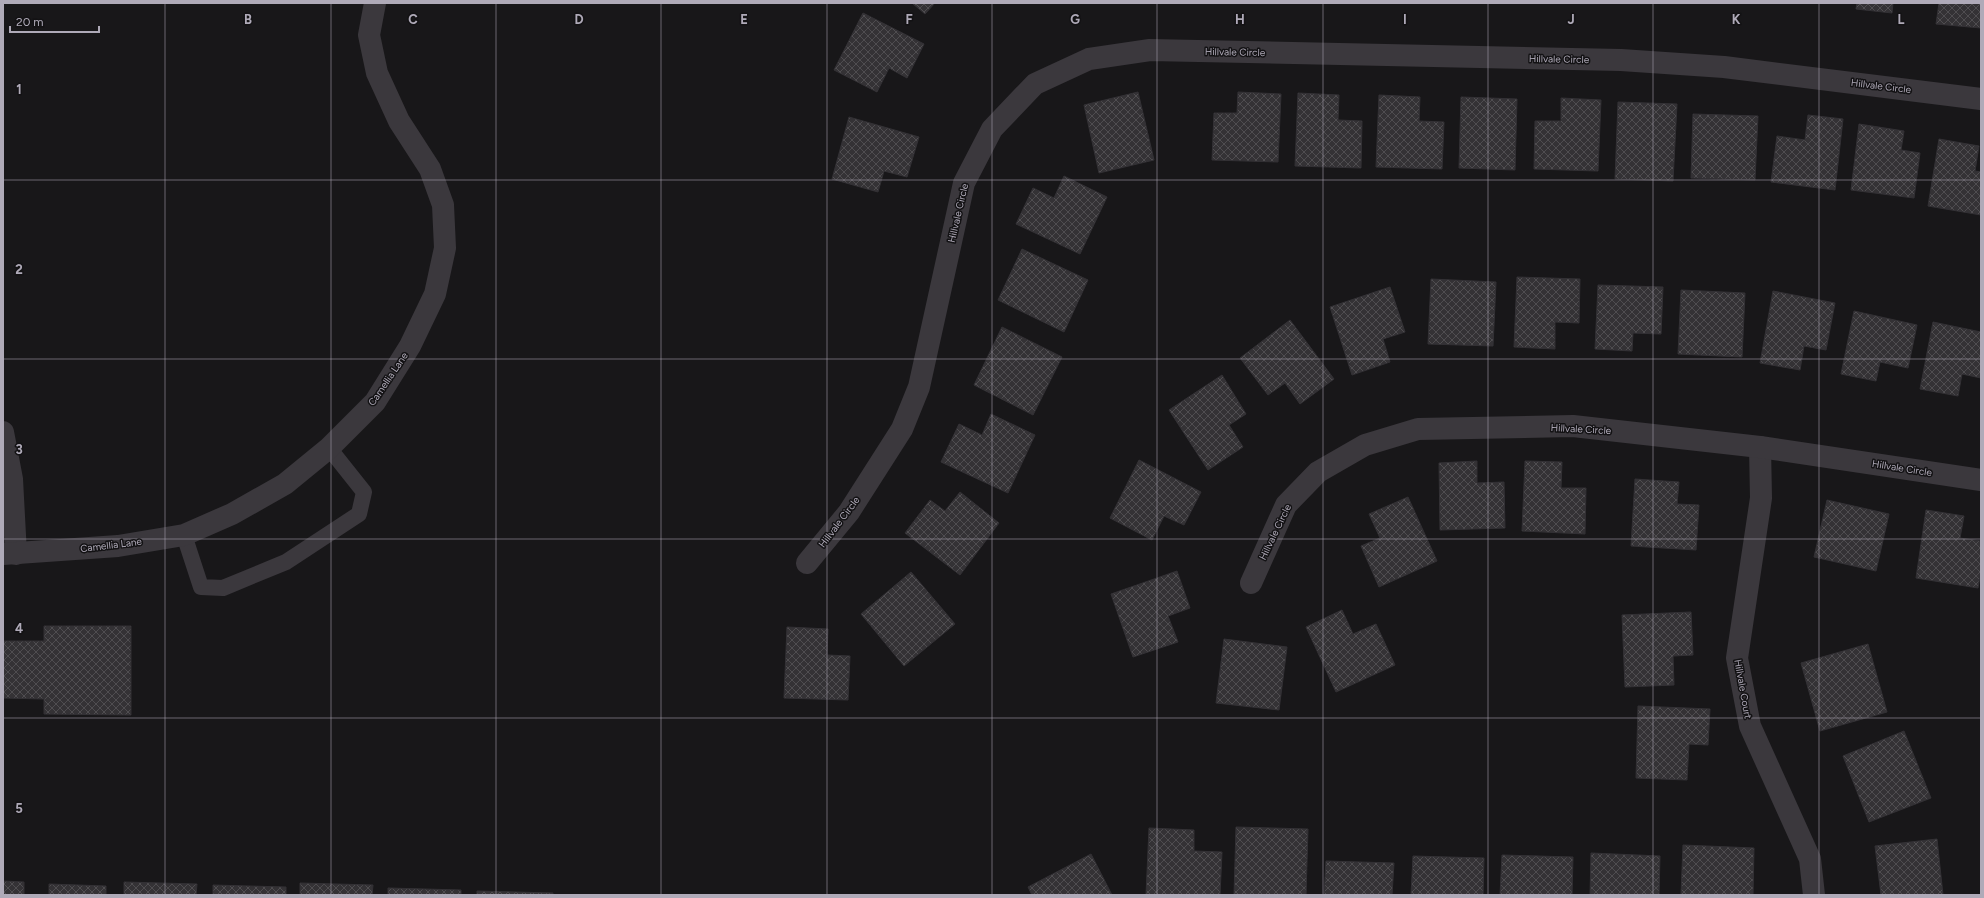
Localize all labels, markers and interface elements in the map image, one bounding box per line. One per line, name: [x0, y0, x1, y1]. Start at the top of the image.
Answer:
scale bar: [10, 8, 99, 34]
text: B: [244, 12, 252, 27]
text: C: [408, 12, 418, 27]
text: D: [574, 12, 584, 27]
text: E: [740, 12, 748, 27]
text: F: [905, 12, 913, 27]
text: G: [1070, 12, 1080, 27]
text: H: [1235, 12, 1245, 27]
text: I: [1403, 12, 1407, 27]
text: J: [1567, 12, 1575, 27]
text: K: [1732, 12, 1741, 27]
text: L: [1898, 12, 1905, 27]
text: 20 m: [16, 15, 44, 29]
street label: Hillvale Circle: [1205, 45, 1266, 59]
street label: Hillvale Circle: [1529, 52, 1590, 66]
street label: Hillvale Circle: [1850, 76, 1912, 96]
text: 1: [16, 82, 22, 97]
street label: Hillvale Circle: [945, 182, 971, 244]
text: 2: [15, 262, 23, 277]
street label: Camellia Lane: [365, 349, 411, 408]
street label: Hillvale Circle: [1550, 421, 1612, 437]
text: 3: [15, 442, 23, 457]
street label: Hillvale Circle: [1871, 457, 1933, 479]
street label: Hillvale Circle: [816, 493, 863, 550]
street label: Hillvale Circle: [1256, 501, 1294, 562]
street label: Camellia Lane: [79, 535, 143, 555]
text: 4: [15, 621, 23, 636]
street label: Hillvale Court: [1731, 658, 1755, 720]
text: 5: [15, 801, 23, 816]

